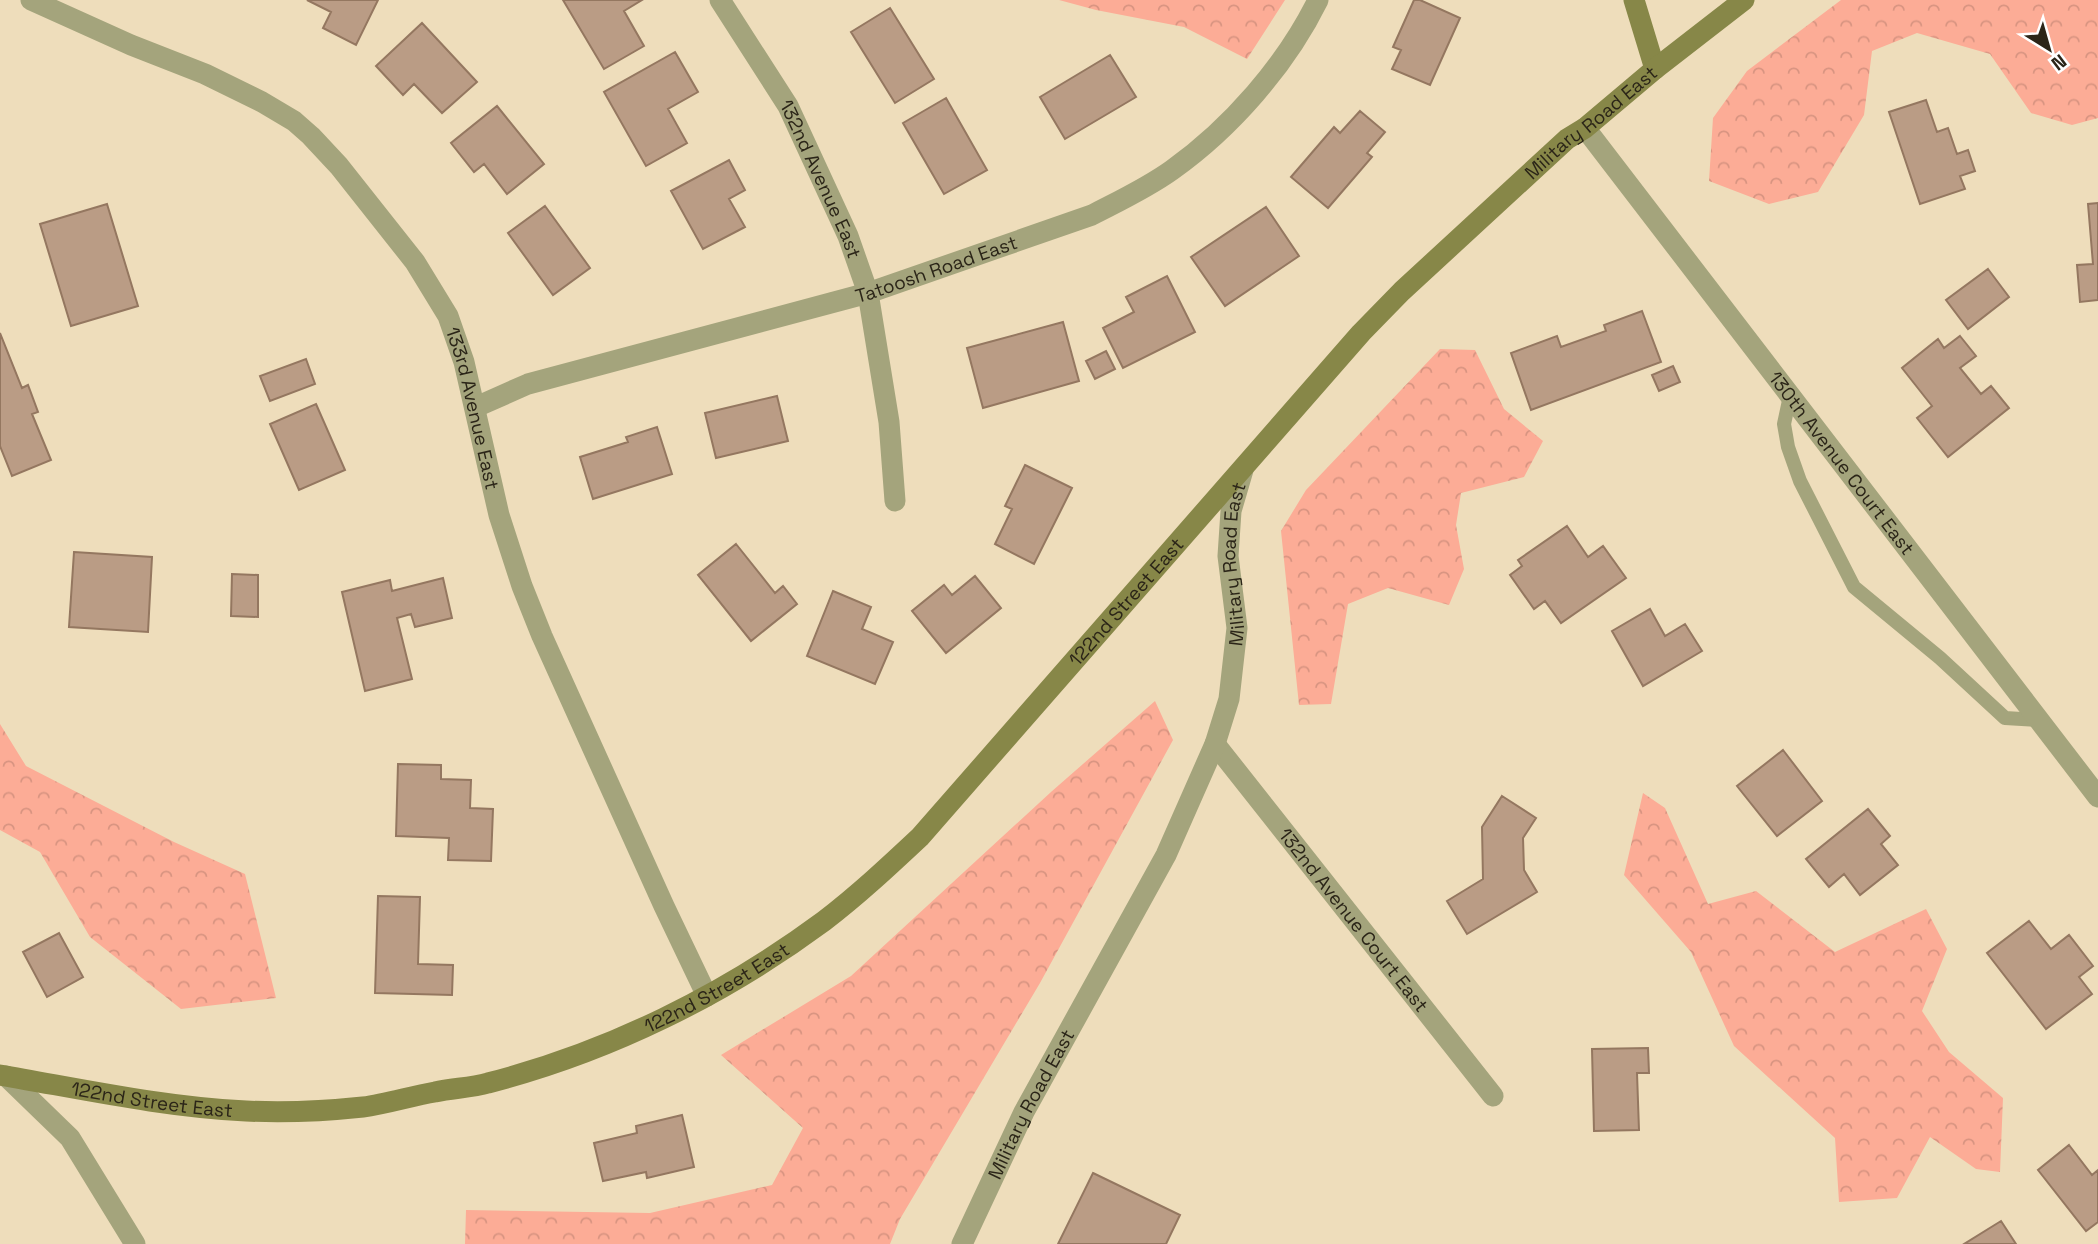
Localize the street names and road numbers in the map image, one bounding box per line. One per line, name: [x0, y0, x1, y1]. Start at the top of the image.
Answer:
street label: Military Road East: [1519, 60, 1663, 185]
street label: 132nd Avenue East: [774, 95, 867, 262]
street label: Tatoosh Road East: [853, 230, 1021, 309]
street label: 133rd Avenue East: [440, 324, 505, 492]
street label: 130th Avenue Court East: [1763, 366, 1920, 560]
street label: Military Road East: [1216, 479, 1252, 647]
street label: 122nd Street East: [1063, 532, 1189, 671]
street label: 132nd Avenue Court East: [1273, 823, 1434, 1017]
street label: 122nd Street East: [640, 937, 794, 1039]
street label: Military Road East: [982, 1025, 1080, 1183]
street label: 122nd Street East: [69, 1076, 234, 1123]

